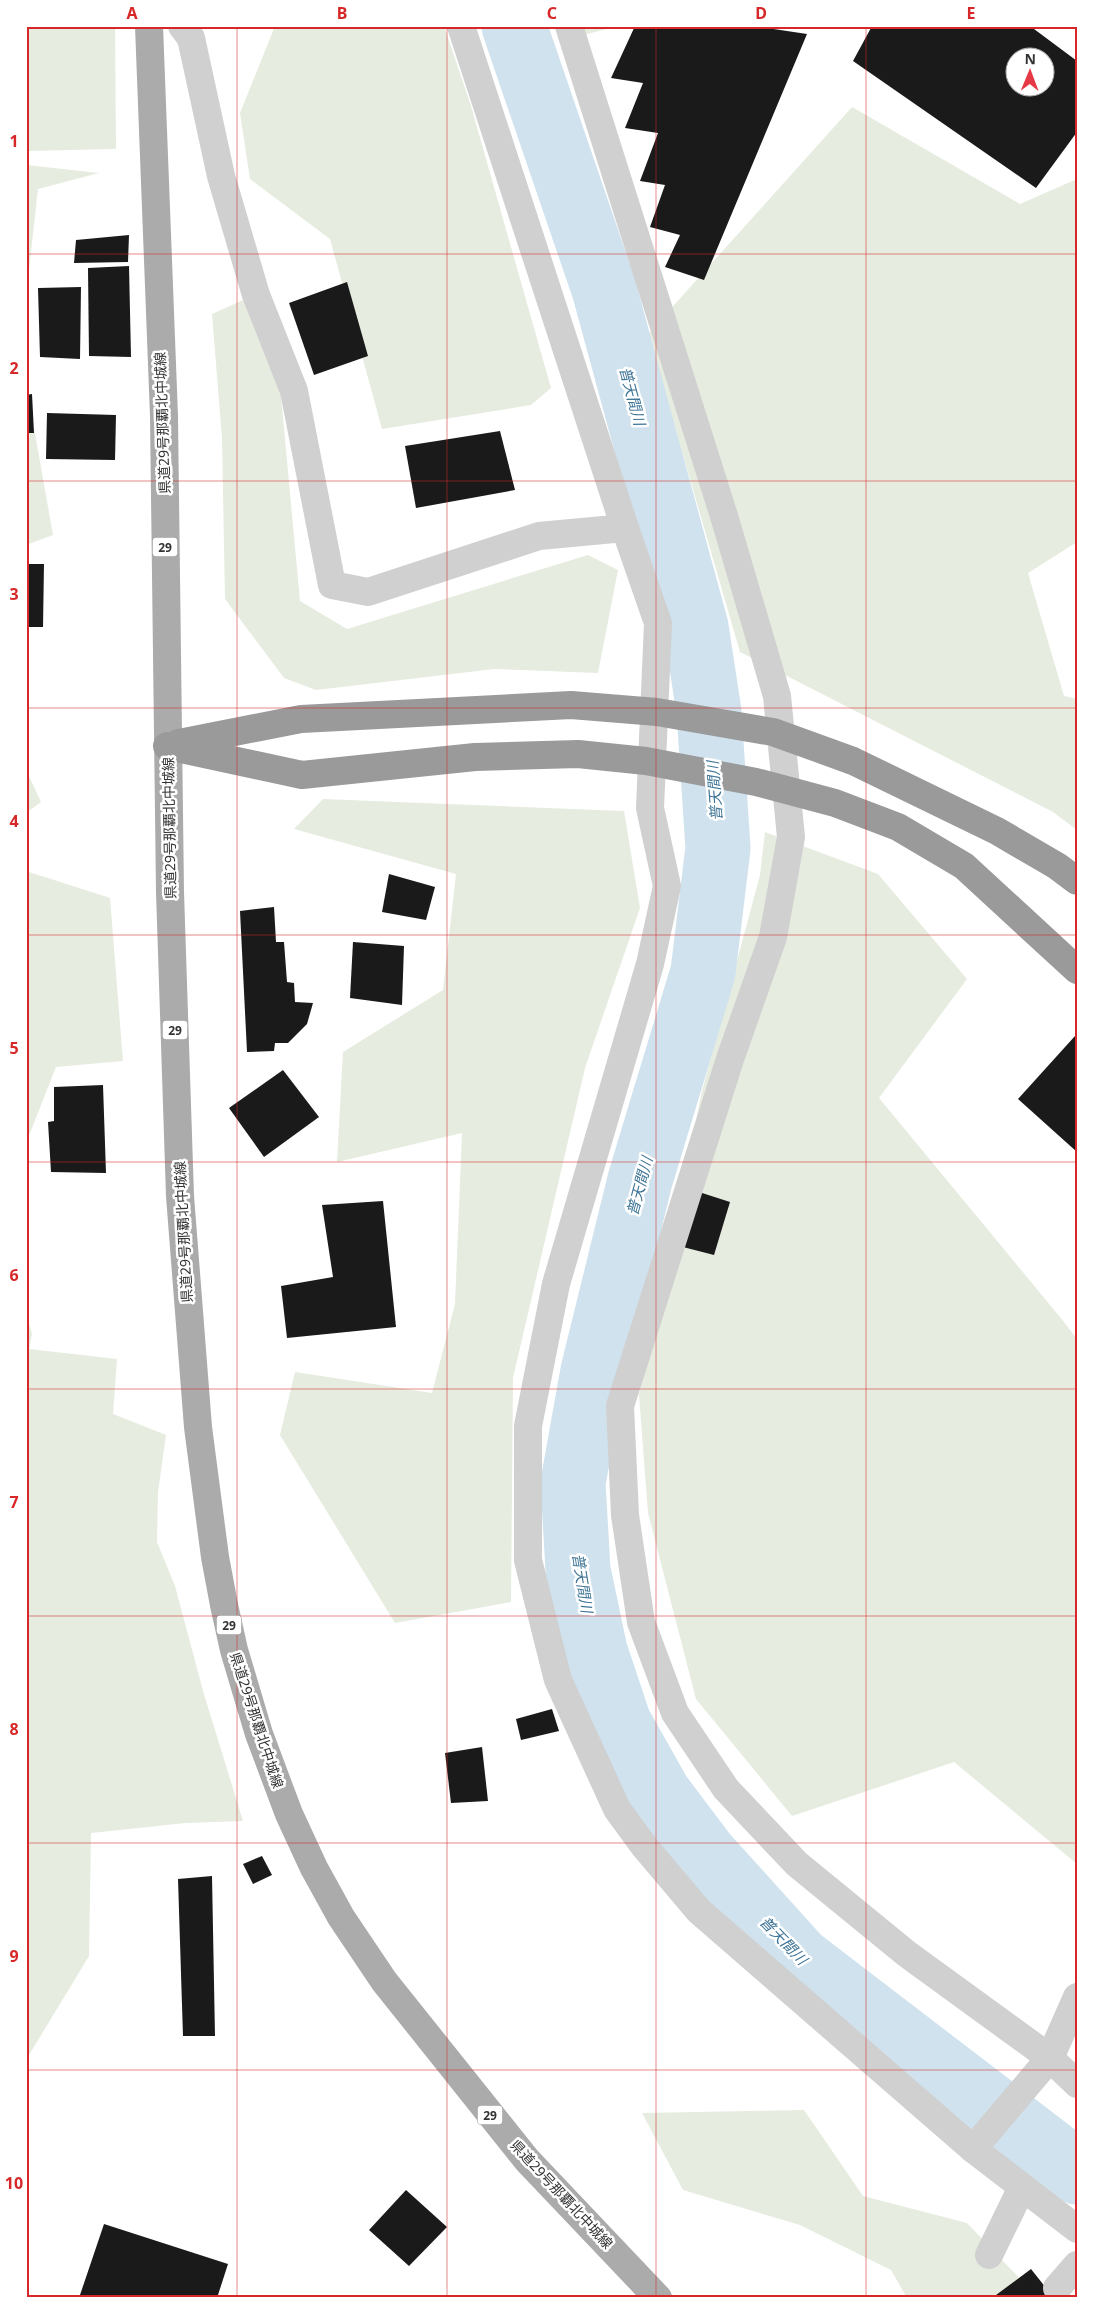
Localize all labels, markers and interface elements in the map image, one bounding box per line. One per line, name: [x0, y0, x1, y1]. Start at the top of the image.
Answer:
text: A: [126, 2, 138, 24]
text: B: [337, 2, 347, 24]
text: C: [547, 2, 557, 24]
text: D: [755, 2, 767, 24]
text: E: [967, 2, 976, 24]
north arrow: [1006, 48, 1056, 98]
text: N: [1024, 49, 1036, 68]
text: 1: [9, 130, 19, 152]
street label: 県道29号那覇北中城線: [150, 352, 174, 494]
text: 2: [9, 357, 19, 379]
water label: 普天間川: [616, 364, 651, 429]
road number: 29: [152, 538, 178, 556]
text: 3: [9, 583, 19, 605]
street label: 県道29号那覇北中城線: [158, 757, 180, 899]
water label: 普天間川: [702, 758, 726, 822]
text: 4: [9, 810, 19, 832]
road number: 29: [162, 1020, 188, 1040]
text: 5: [9, 1037, 19, 1059]
water label: 普天間川: [622, 1153, 657, 1218]
street label: 県道29号那覇北中城線: [170, 1161, 196, 1303]
text: 6: [9, 1264, 19, 1286]
text: 7: [9, 1491, 19, 1513]
water label: 普天間川: [568, 1552, 598, 1616]
road number: 29: [216, 1616, 242, 1634]
street label: 県道29号那覇北中城線: [226, 1650, 288, 1790]
text: 8: [9, 1718, 19, 1740]
water label: 普天間川: [756, 1911, 813, 1970]
text: 9: [9, 1945, 19, 1967]
road number: 29: [478, 2106, 502, 2124]
street label: 県道29号那覇北中城線: [507, 2136, 617, 2252]
text: 10: [5, 2172, 23, 2194]

